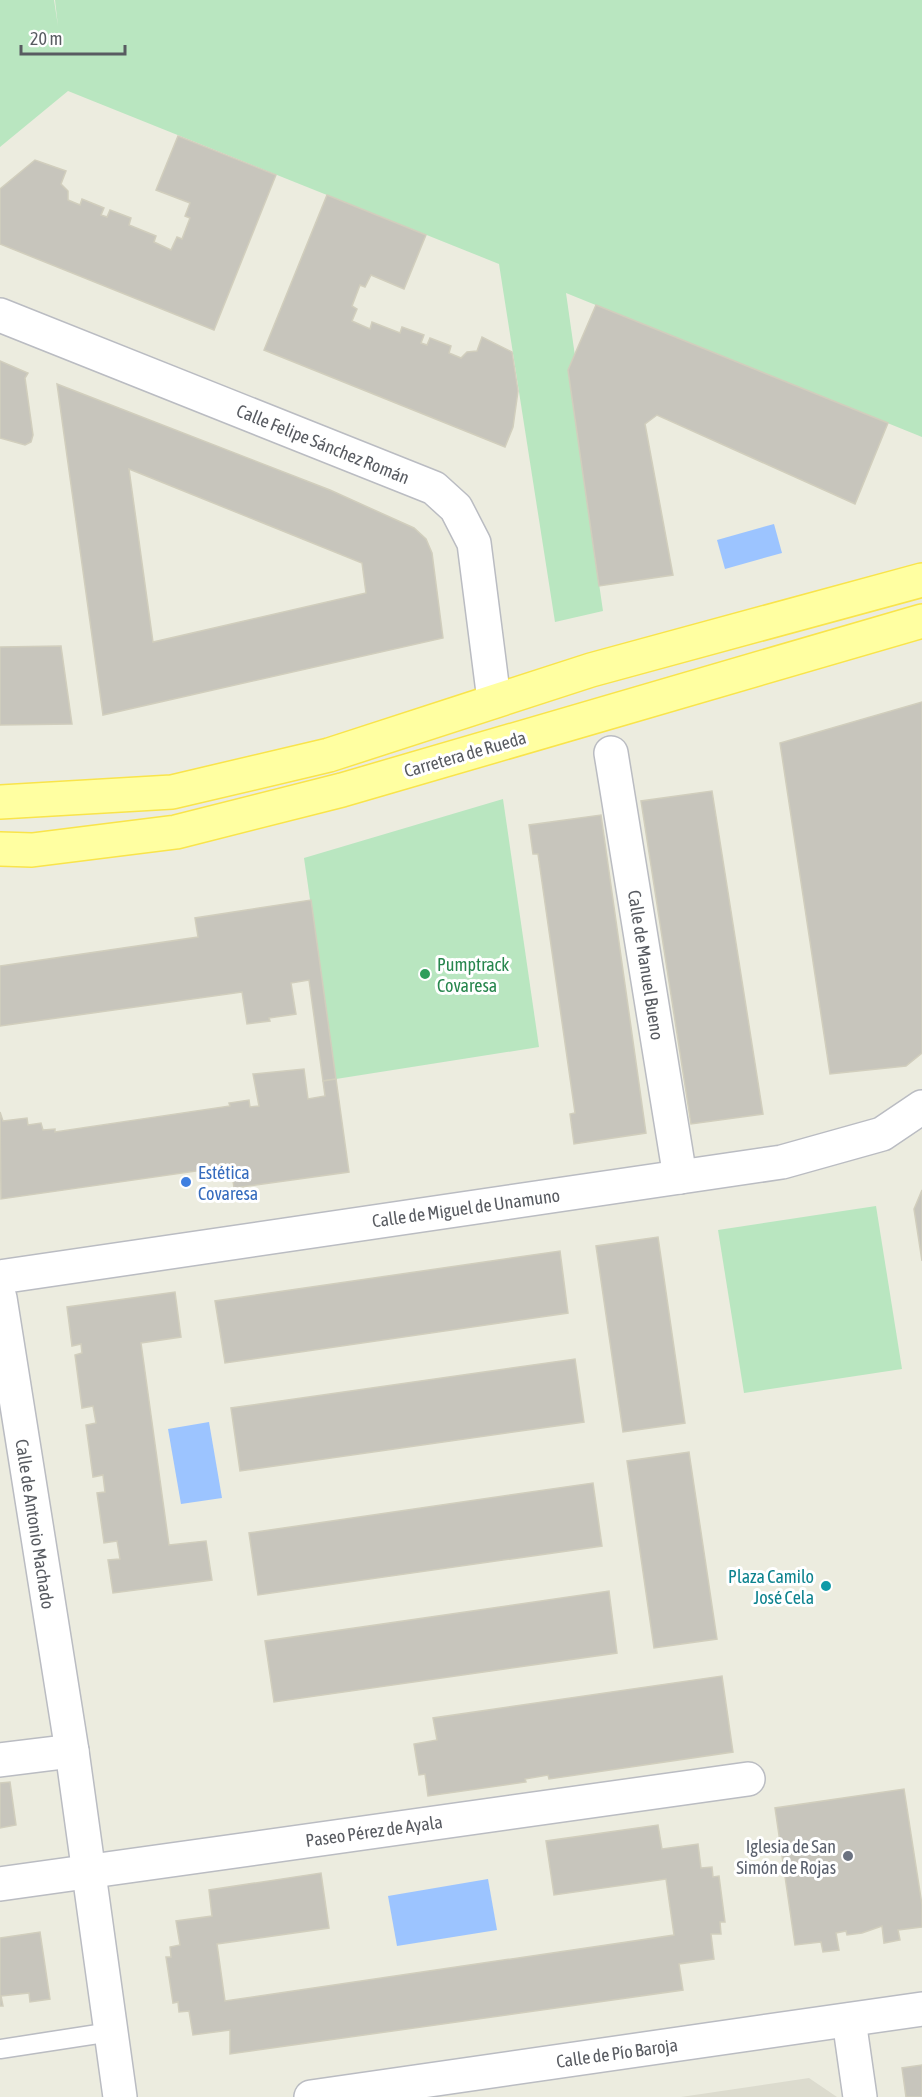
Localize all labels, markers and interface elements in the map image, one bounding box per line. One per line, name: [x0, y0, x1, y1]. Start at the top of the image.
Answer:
scale bar: [21, 18, 124, 56]
text: 20 m: [30, 28, 62, 49]
street label: Calle Felipe Sánchez Román: [234, 400, 412, 488]
street label: Carretera de Rueda: [402, 727, 528, 781]
street label: Calle de Manuel Bueno: [624, 889, 668, 1041]
place label: Pumptrack Covaresa: [437, 954, 509, 996]
marker: Pumptrack Covaresa: [418, 967, 432, 981]
place label: Estética Covaresa: [198, 1162, 258, 1204]
marker: Estética Covaresa: [179, 1175, 193, 1189]
street label: Calle de Miguel de Unamuno: [371, 1184, 561, 1232]
street label: Calle de Antonio Machado: [11, 1438, 59, 1610]
place label: Plaza Camilo José Cela: [728, 1566, 814, 1608]
marker: Plaza Camilo José Cela: [819, 1579, 833, 1593]
street label: Paseo Pérez de Ayala: [304, 1811, 444, 1851]
place label: Iglesia de San Simón de Rojas: [736, 1836, 836, 1878]
marker: Iglesia de San Simón de Rojas: [841, 1849, 855, 1863]
street label: Calle de Pío Baroja: [555, 2034, 679, 2072]

